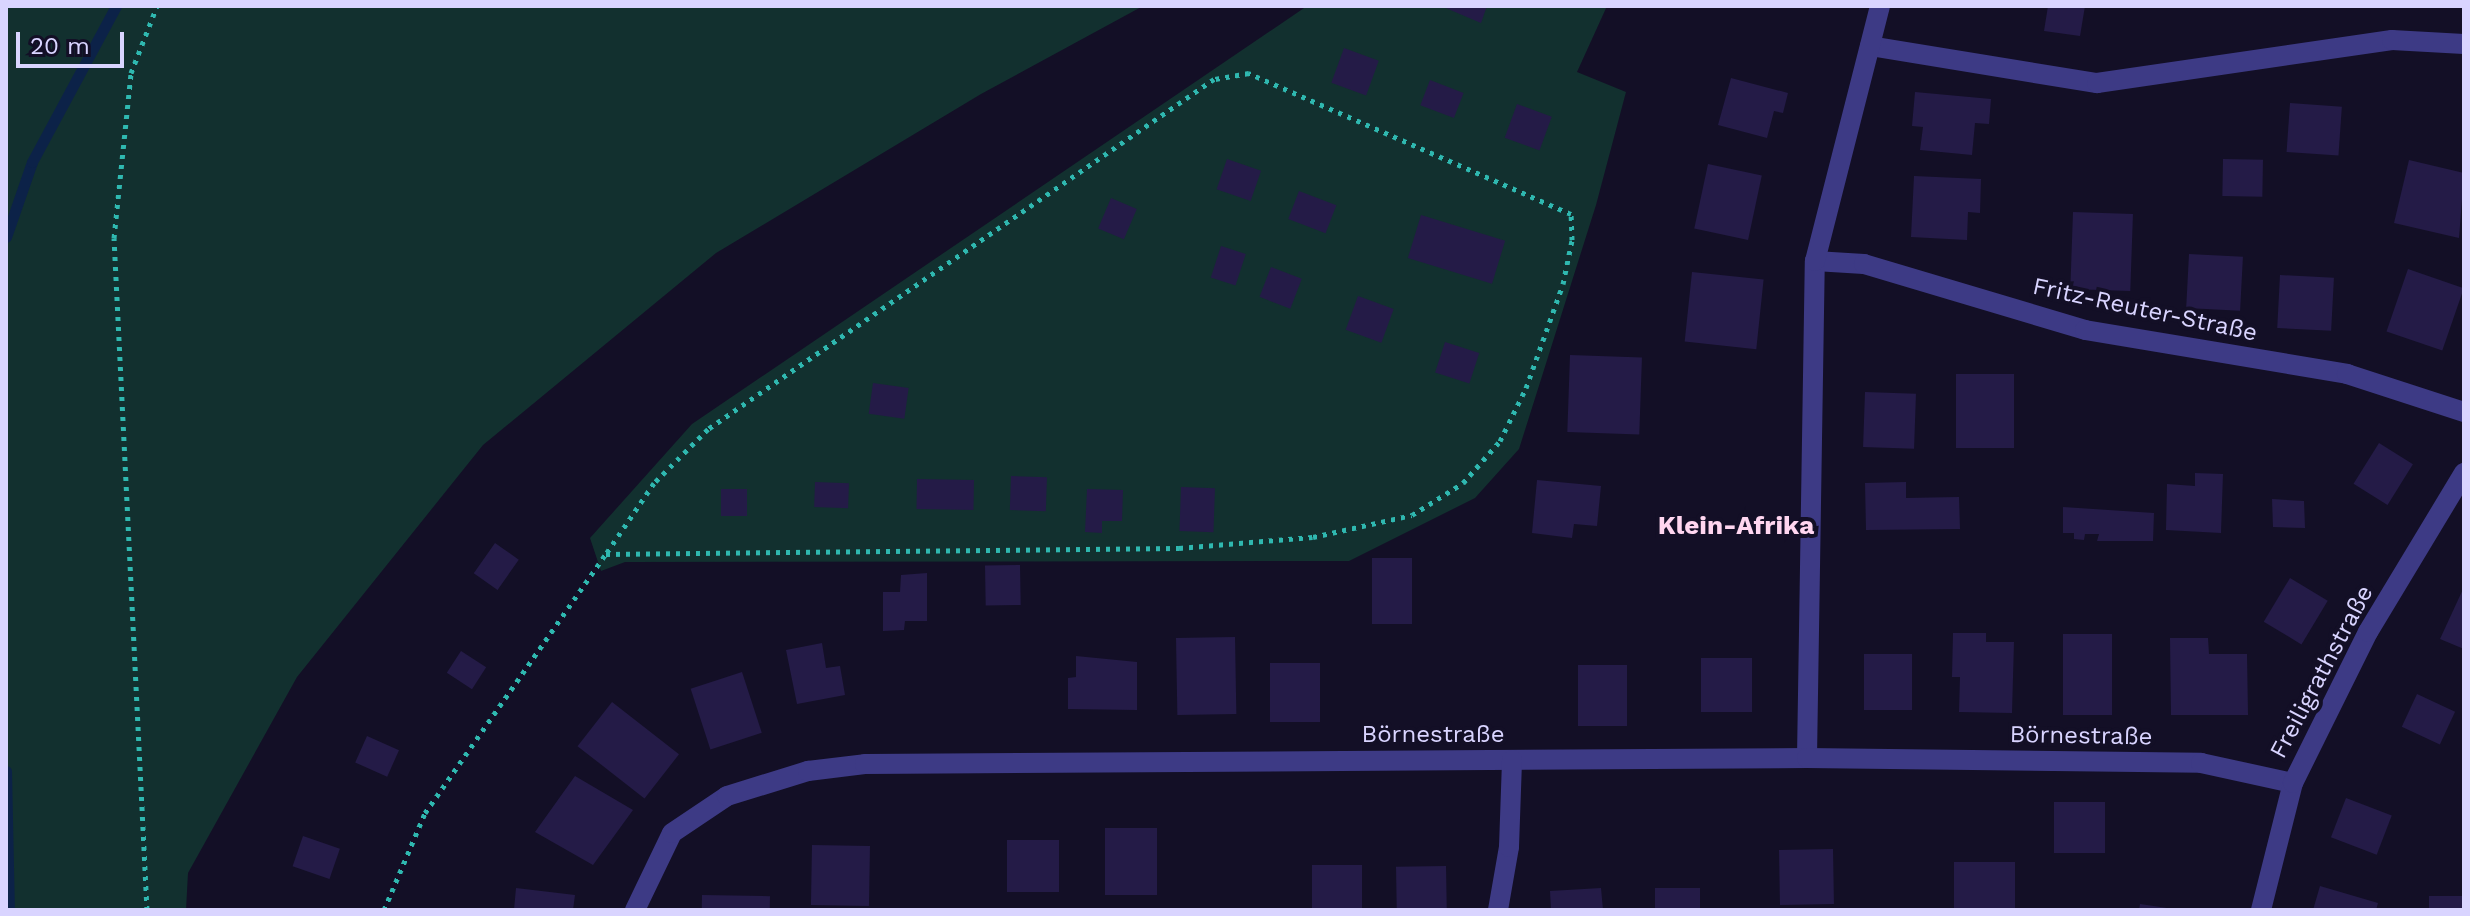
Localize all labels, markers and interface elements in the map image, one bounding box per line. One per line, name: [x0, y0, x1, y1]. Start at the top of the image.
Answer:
scale bar: [20, 16, 128, 66]
text: 20 m: [30, 32, 90, 60]
street label: Fritz-Reuter-Straße: [2030, 272, 2260, 348]
district label: Klein-Afrika: [1658, 510, 1814, 542]
street label: Freiligrathstraße: [2264, 581, 2380, 763]
street label: Börnestraße: [2009, 720, 2153, 752]
street label: Börnestraße: [1362, 721, 1504, 749]

